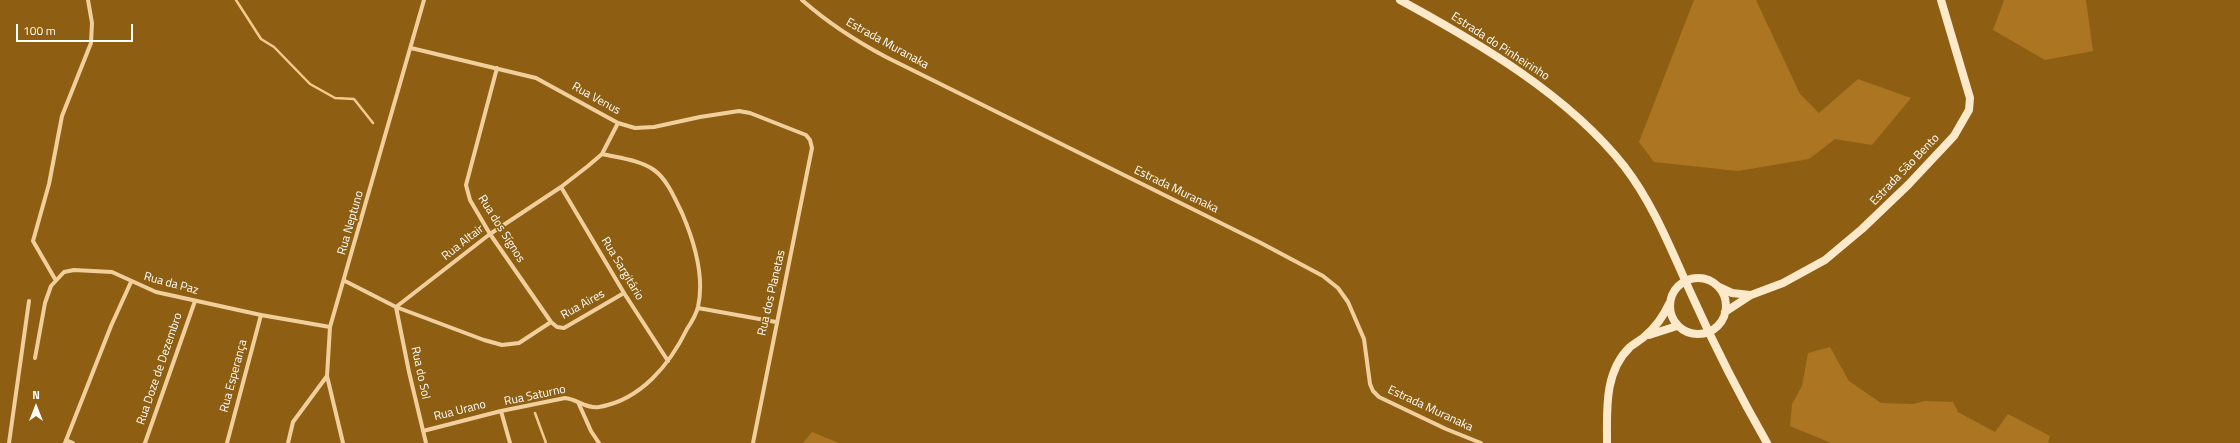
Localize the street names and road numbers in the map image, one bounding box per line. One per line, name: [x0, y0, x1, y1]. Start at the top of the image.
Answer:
street label: Estrada do Pinheirinho: [1448, 10, 1552, 84]
street label: Estrada Muranaka: [843, 15, 931, 73]
street label: Rua Venus: [569, 80, 623, 118]
street label: Estrada São Bento: [1867, 131, 1943, 209]
street label: Estrada Muranaka: [1131, 163, 1221, 217]
street label: Rua Neptuno: [335, 189, 367, 257]
street label: Rua dos Sígnos: [475, 193, 527, 265]
street label: Rua Altair: [439, 222, 487, 264]
street label: Rua Sargitário: [598, 235, 646, 303]
street label: Rua dos Planetas: [755, 249, 789, 337]
street label: Rua da Paz: [142, 270, 200, 298]
street label: Rua Aires: [559, 287, 607, 323]
street label: Rua Doze de Dezembro: [134, 311, 186, 427]
street label: Rua Esperança: [217, 338, 251, 414]
street label: Rua do Sol: [407, 345, 433, 401]
street label: Rua Saturno: [503, 382, 567, 410]
street label: Estrada Muranaka: [1385, 383, 1475, 435]
street label: Rua Urano: [433, 398, 487, 424]

